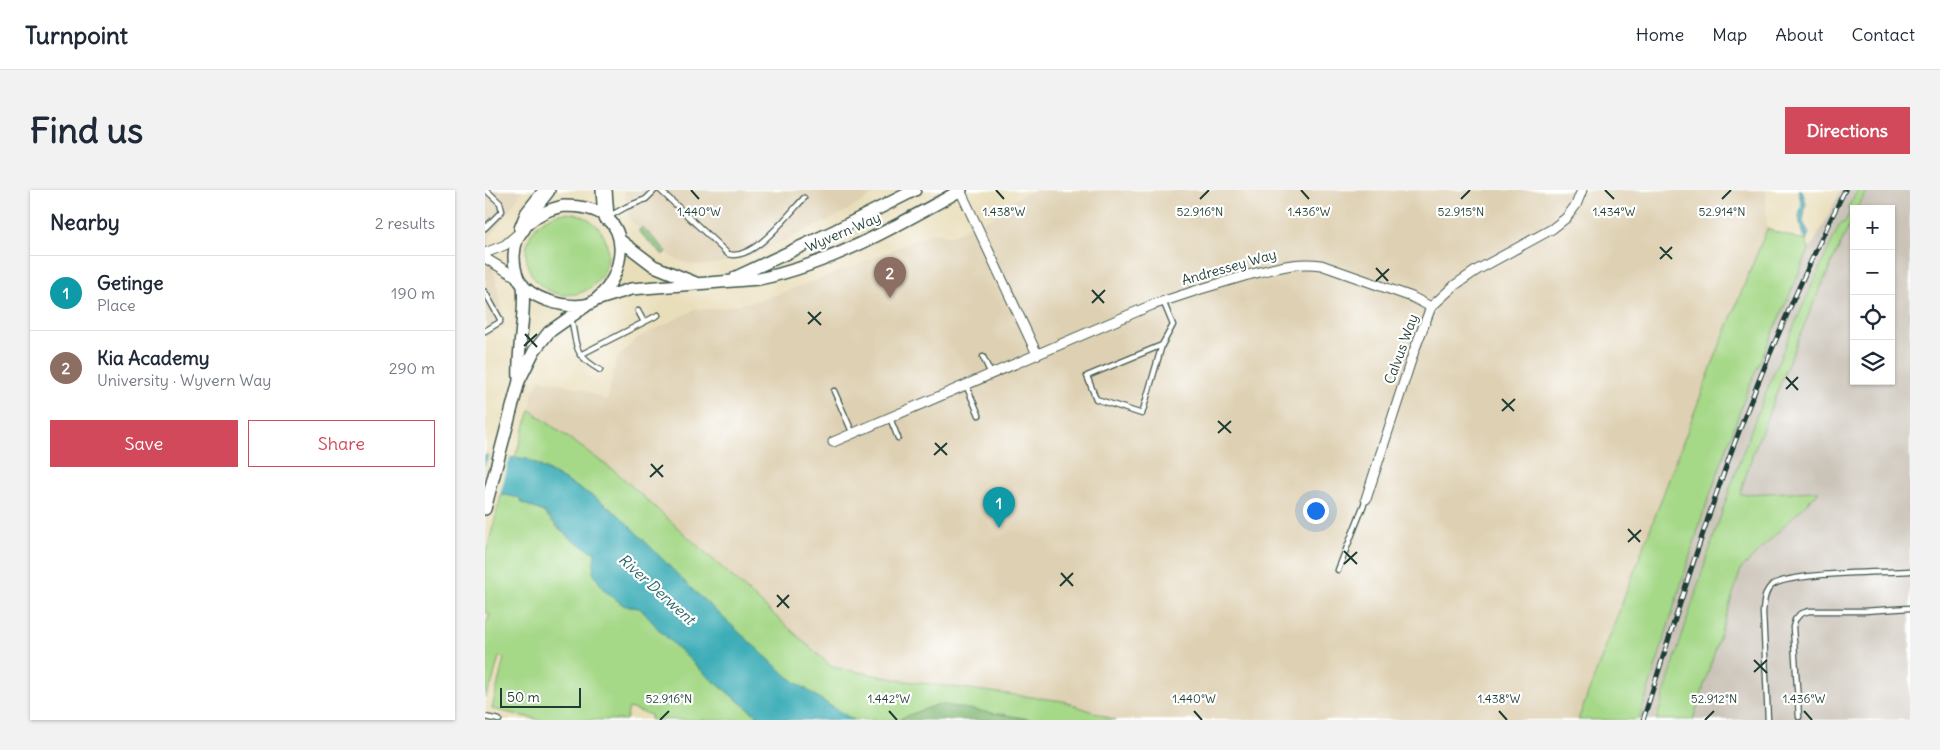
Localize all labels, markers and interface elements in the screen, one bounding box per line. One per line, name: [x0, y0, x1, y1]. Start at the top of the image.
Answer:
text: Turnpoint: [25, 20, 128, 50]
text: Home: [1636, 23, 1684, 46]
text: Map: [1712, 23, 1747, 46]
text: About: [1775, 23, 1823, 46]
text: Contact: [1851, 23, 1915, 46]
button: Directions: [1785, 107, 1910, 154]
text: Find us: [30, 108, 143, 152]
text: 1.440°W: [677, 204, 721, 219]
text: 1.438°W: [983, 204, 1025, 219]
text: 52.916°N: [1177, 204, 1223, 219]
text: 1.436°W: [1288, 204, 1330, 219]
text: 52.915°N: [1438, 204, 1484, 219]
text: 1.434°W: [1593, 204, 1635, 219]
text: 52.914°N: [1699, 204, 1745, 219]
map controls: [1850, 205, 1895, 385]
button: +: [1850, 205, 1895, 250]
street label: Wyvern Way: [803, 208, 883, 256]
text: Nearby: [50, 209, 120, 236]
text: 2 results: [375, 213, 435, 233]
street label: Andressey Way: [1179, 245, 1279, 289]
button: −: [1850, 250, 1895, 295]
pin: 2: [874, 257, 906, 298]
text: Getinge: [97, 271, 163, 295]
text: 1: [63, 283, 69, 303]
text: 190 m: [391, 283, 435, 303]
text: Place: [97, 295, 136, 315]
button: locate: [1850, 295, 1895, 340]
street label: Calvus Way: [1380, 312, 1422, 386]
button: layers: [1850, 340, 1895, 385]
text: Kia Academy: [97, 346, 210, 370]
text: 2: [62, 358, 70, 378]
text: 290 m: [389, 358, 435, 378]
text: University · Wyvern Way: [97, 370, 271, 390]
button: Save: [50, 420, 238, 467]
button: Share: [248, 420, 435, 467]
pin: 1: [983, 487, 1015, 528]
your location: [1303, 498, 1329, 524]
water label: River Derwent: [615, 550, 701, 630]
scale bar: [500, 685, 581, 708]
text: 50 m: [507, 688, 540, 706]
text: 52.916°N: [646, 691, 692, 706]
text: 1.442°W: [868, 691, 910, 706]
text: 1.440°W: [1172, 691, 1216, 706]
text: 1.438°W: [1478, 691, 1520, 706]
text: 52.912°N: [1691, 691, 1737, 706]
text: 1.436°W: [1783, 691, 1825, 706]

